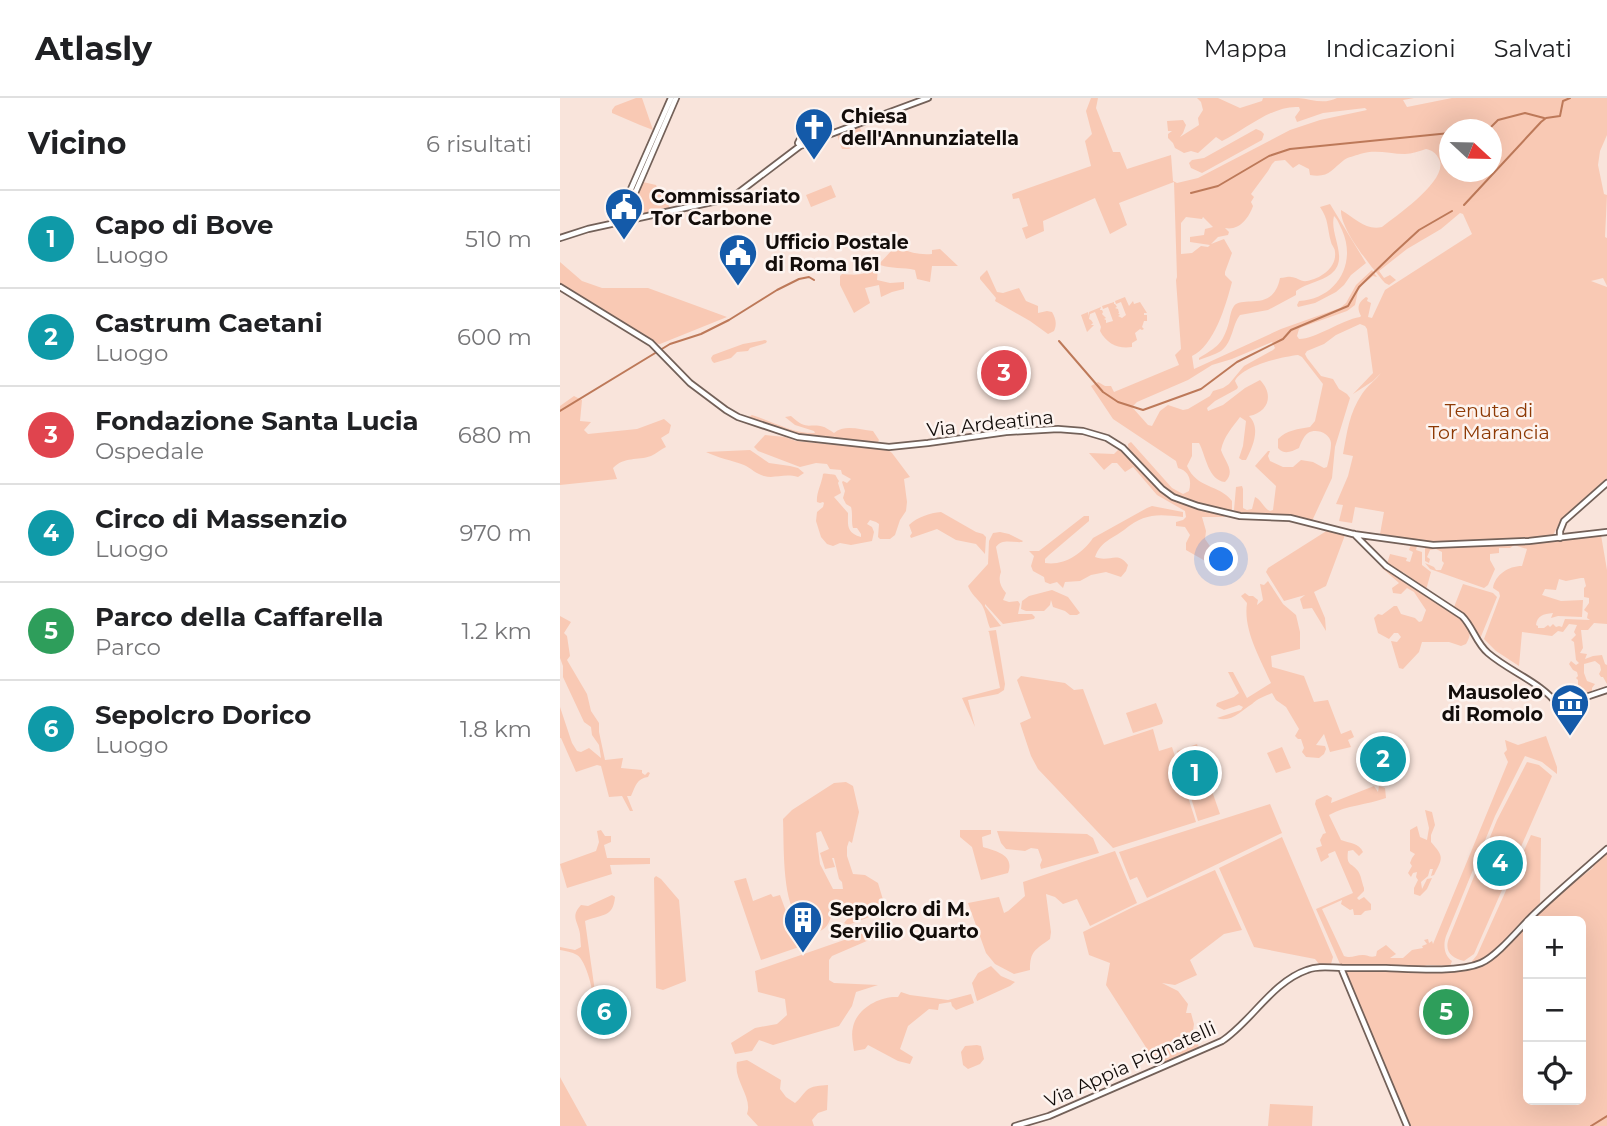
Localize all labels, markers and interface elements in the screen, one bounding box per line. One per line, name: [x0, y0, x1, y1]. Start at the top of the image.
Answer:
text: Atlasly: [35, 28, 152, 68]
text: Mappa: [1204, 34, 1287, 63]
text: Indicazioni: [1325, 34, 1456, 63]
text: Salvati: [1494, 34, 1572, 63]
place label: Chiesa dell'Annunziatella: [841, 105, 1019, 150]
church icon: Chiesa dell'Annunziatella: [793, 106, 835, 161]
north arrow: [1439, 119, 1502, 182]
text: Vicino: [28, 125, 126, 162]
text: 6 risultati: [426, 130, 532, 158]
place label: Commissariato Tor Carbone: [651, 185, 800, 230]
public building icon: Commissariato Tor Carbone: [603, 186, 645, 241]
text: Capo di Bove: [95, 209, 273, 241]
text: 1: [46, 225, 56, 253]
text: 510 m: [465, 225, 532, 253]
place label: Ufficio Postale di Roma 161: [765, 231, 909, 276]
public building icon: Ufficio Postale di Roma 161: [717, 232, 759, 287]
text: Luogo: [95, 241, 168, 269]
text: Castrum Caetani: [95, 307, 323, 339]
text: 2: [44, 323, 58, 351]
text: 600 m: [457, 323, 532, 351]
text: Luogo: [95, 339, 168, 367]
pin: 3: [981, 347, 1027, 399]
park label: Tenuta di Tor Marancia: [1428, 399, 1550, 444]
text: Fondazione Santa Lucia: [95, 405, 419, 437]
street label: Via Ardeatina: [926, 405, 1055, 442]
text: 3: [44, 421, 58, 449]
text: 680 m: [458, 421, 532, 449]
text: Ospedale: [95, 437, 204, 465]
text: Circo di Massenzio: [95, 503, 347, 535]
text: 4: [43, 519, 59, 547]
text: 970 m: [459, 519, 532, 547]
text: Luogo: [95, 535, 168, 563]
your location: [1204, 542, 1238, 576]
text: Parco della Caffarella: [95, 601, 384, 633]
text: 5: [44, 617, 58, 645]
text: 1.2 km: [462, 617, 532, 645]
text: Parco: [95, 633, 161, 661]
place label: Mausoleo di Romolo: [1442, 681, 1543, 726]
museum icon: Mausoleo di Romolo: [1549, 682, 1591, 737]
text: Sepolcro Dorico: [95, 699, 311, 731]
text: 6: [44, 715, 58, 743]
text: 1.8 km: [460, 715, 532, 743]
text: Luogo: [95, 731, 168, 759]
pin: 2: [1360, 733, 1406, 785]
pin: 1: [1172, 747, 1218, 799]
pin: 4: [1477, 837, 1523, 889]
place label: Sepolcro di M. Servilio Quarto: [830, 898, 979, 943]
building icon: Sepolcro di M. Servilio Quarto: [782, 899, 824, 954]
map controls: [1523, 916, 1586, 1105]
button: +: [1523, 916, 1586, 979]
button: −: [1523, 979, 1586, 1042]
pin: 6: [581, 986, 627, 1038]
pin: 5: [1423, 986, 1469, 1038]
street label: Via Appia Pignatelli: [1041, 1016, 1219, 1113]
button: locate: [1523, 1042, 1586, 1105]

